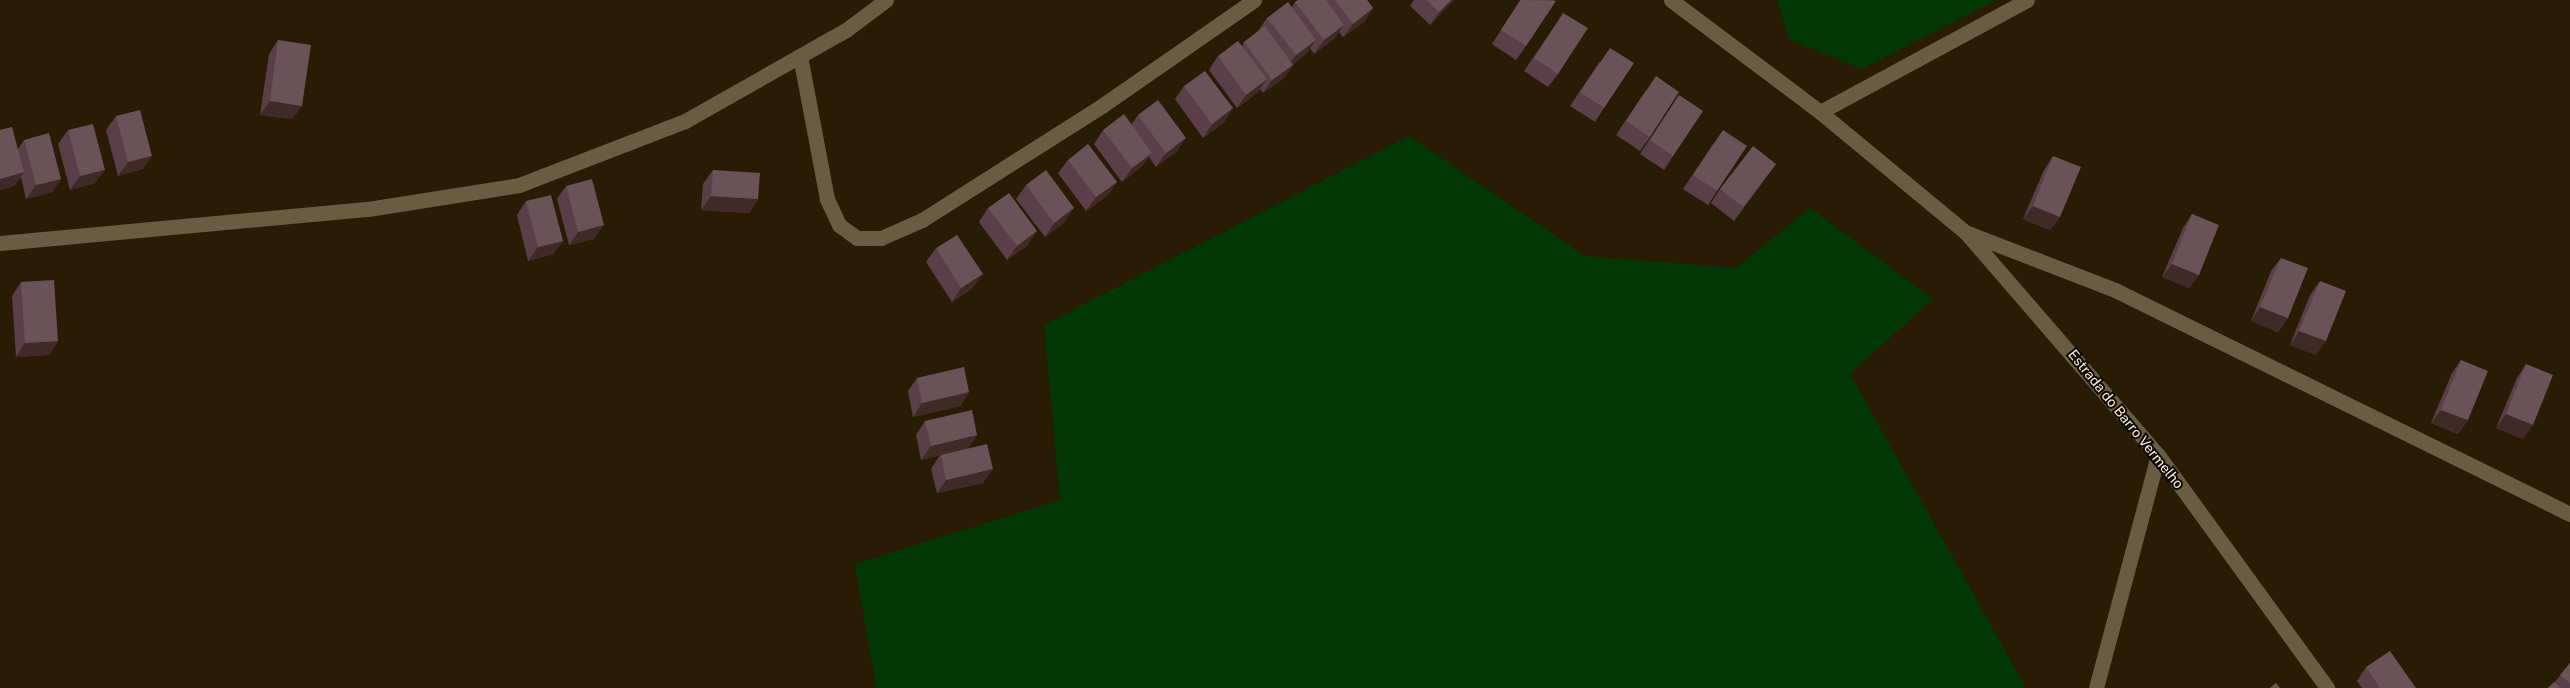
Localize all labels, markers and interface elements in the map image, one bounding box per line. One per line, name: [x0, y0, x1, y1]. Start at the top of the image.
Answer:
street label: Estrada do Barro Vermelho: [2064, 346, 2188, 492]

